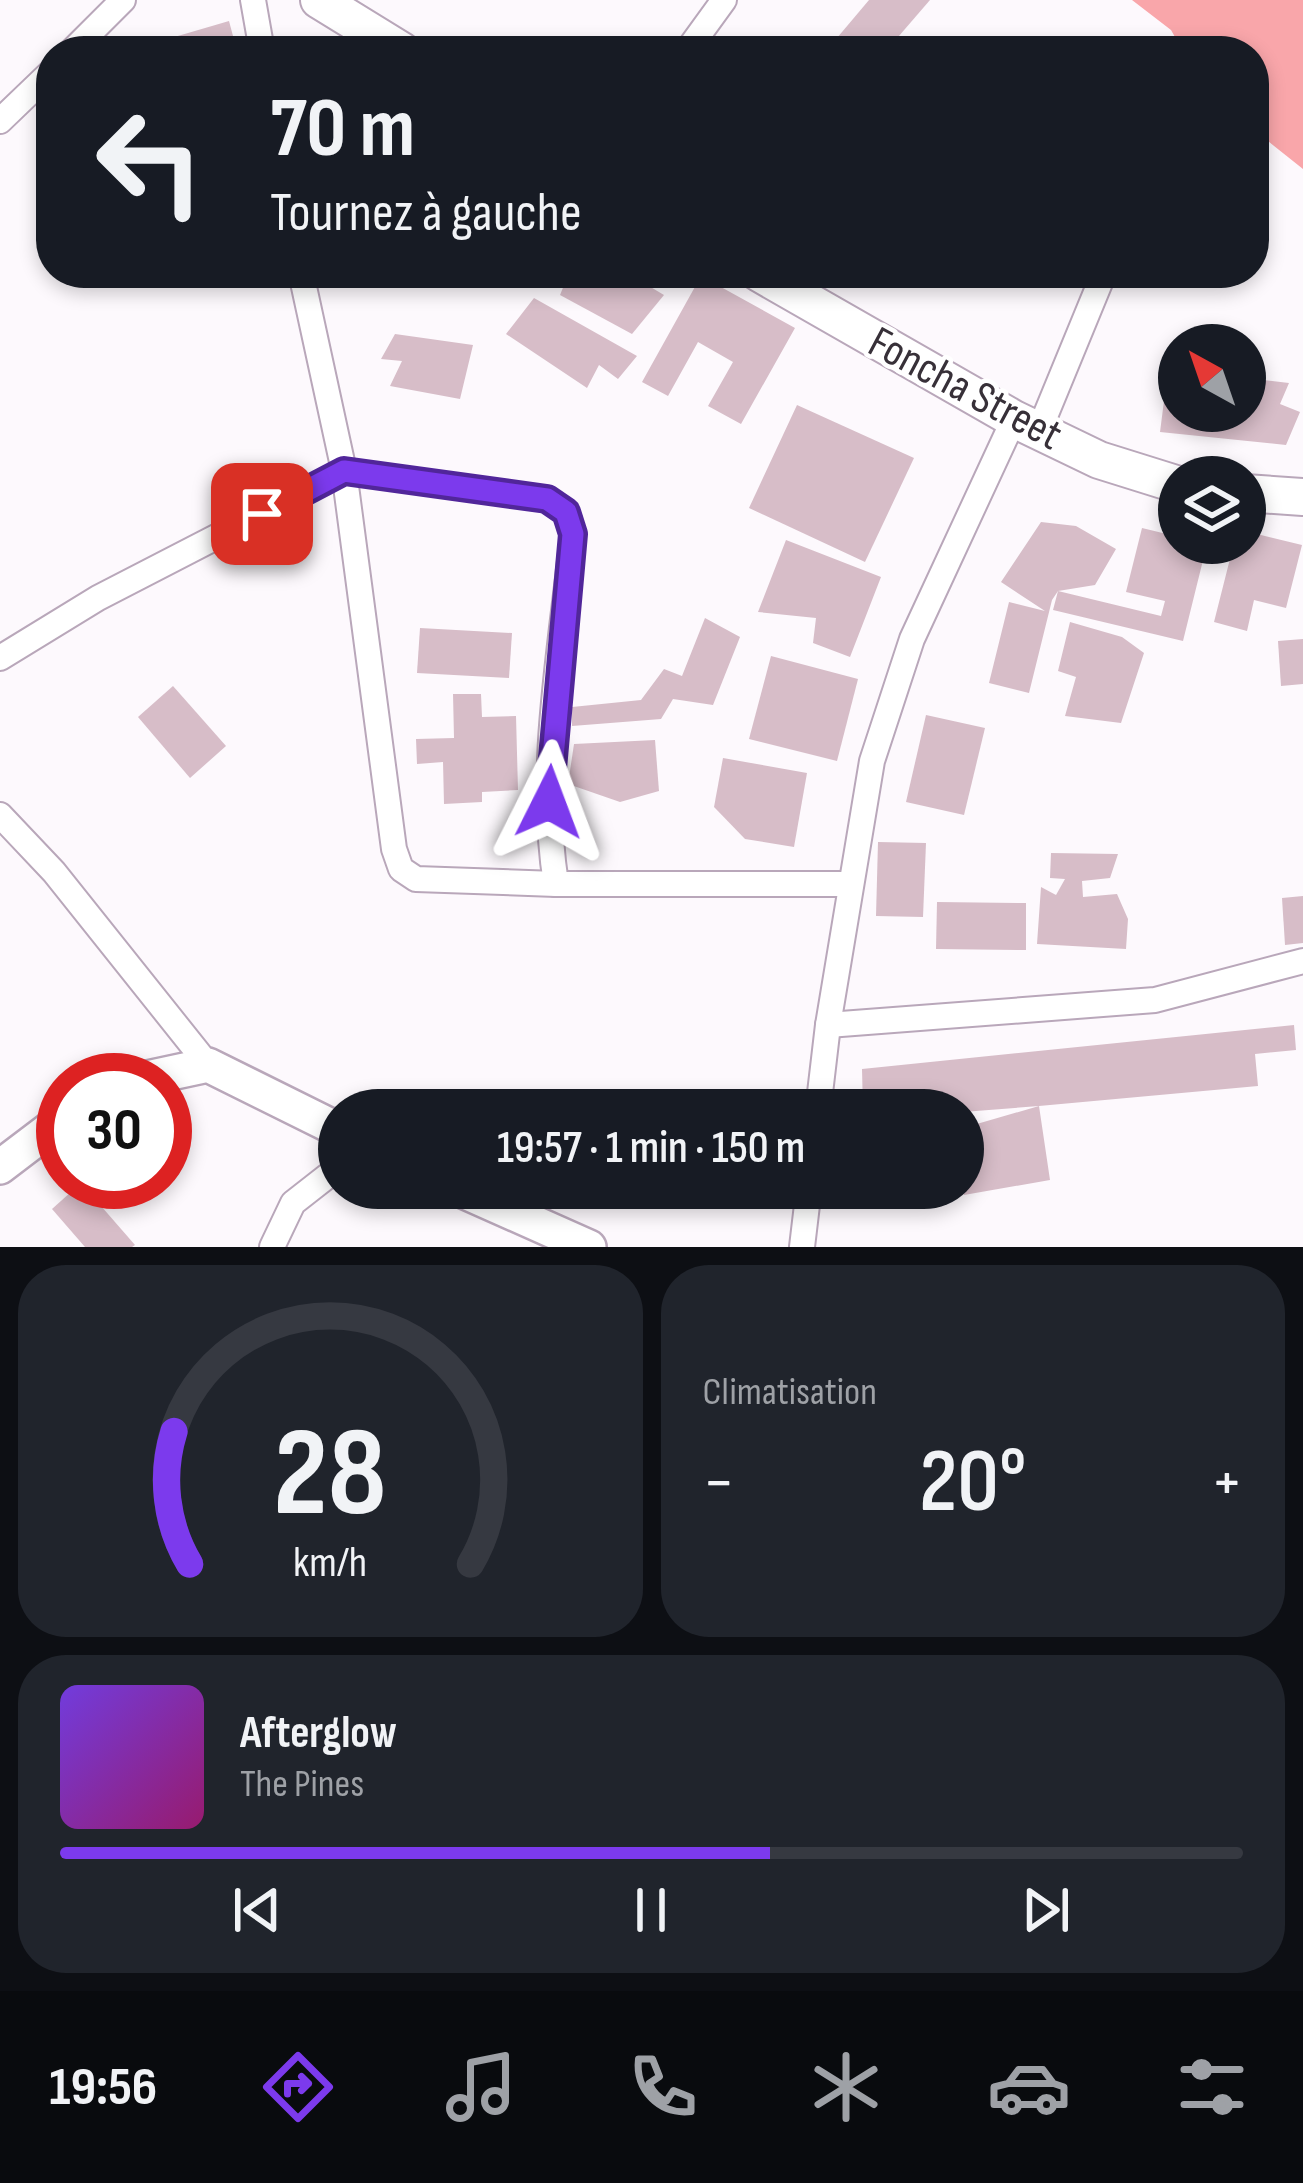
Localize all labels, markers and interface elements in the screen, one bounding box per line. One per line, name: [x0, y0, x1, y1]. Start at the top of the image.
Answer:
text: 70 m: [270, 79, 415, 180]
icon: left: [72, 84, 228, 240]
text: Tournez à gauche: [270, 181, 582, 246]
street label: Foncha Street: [859, 315, 1071, 463]
north arrow: [1158, 324, 1266, 432]
map controls: [1158, 324, 1266, 564]
button: layers: [1158, 456, 1266, 564]
pin: [211, 463, 313, 565]
icon: arrive: [229, 481, 295, 547]
position arrow: [486, 739, 612, 865]
speed limit sign: 30: [36, 1053, 192, 1209]
text: 19:57 · 1 min · 150 m: [497, 1121, 805, 1176]
text: Climatisation: [703, 1369, 877, 1416]
text: 28: [273, 1401, 387, 1550]
text: 20°: [919, 1429, 1027, 1537]
text: −: [703, 1444, 735, 1523]
text: +: [1211, 1444, 1243, 1523]
text: km/h: [293, 1537, 367, 1589]
text: Afterglow: [240, 1706, 397, 1761]
text: The Pines: [240, 1761, 364, 1808]
icon: previous: [224, 1877, 290, 1943]
icon: pause: [618, 1877, 684, 1943]
icon: next: [1013, 1877, 1079, 1943]
icon: directions: [256, 2045, 340, 2129]
icon: music: [439, 2045, 523, 2129]
icon: phone: [621, 2045, 705, 2129]
icon: climate: [804, 2045, 888, 2129]
icon: car: [987, 2045, 1071, 2129]
icon: filters: [1170, 2045, 1254, 2129]
text: 19:56: [49, 2055, 157, 2120]

